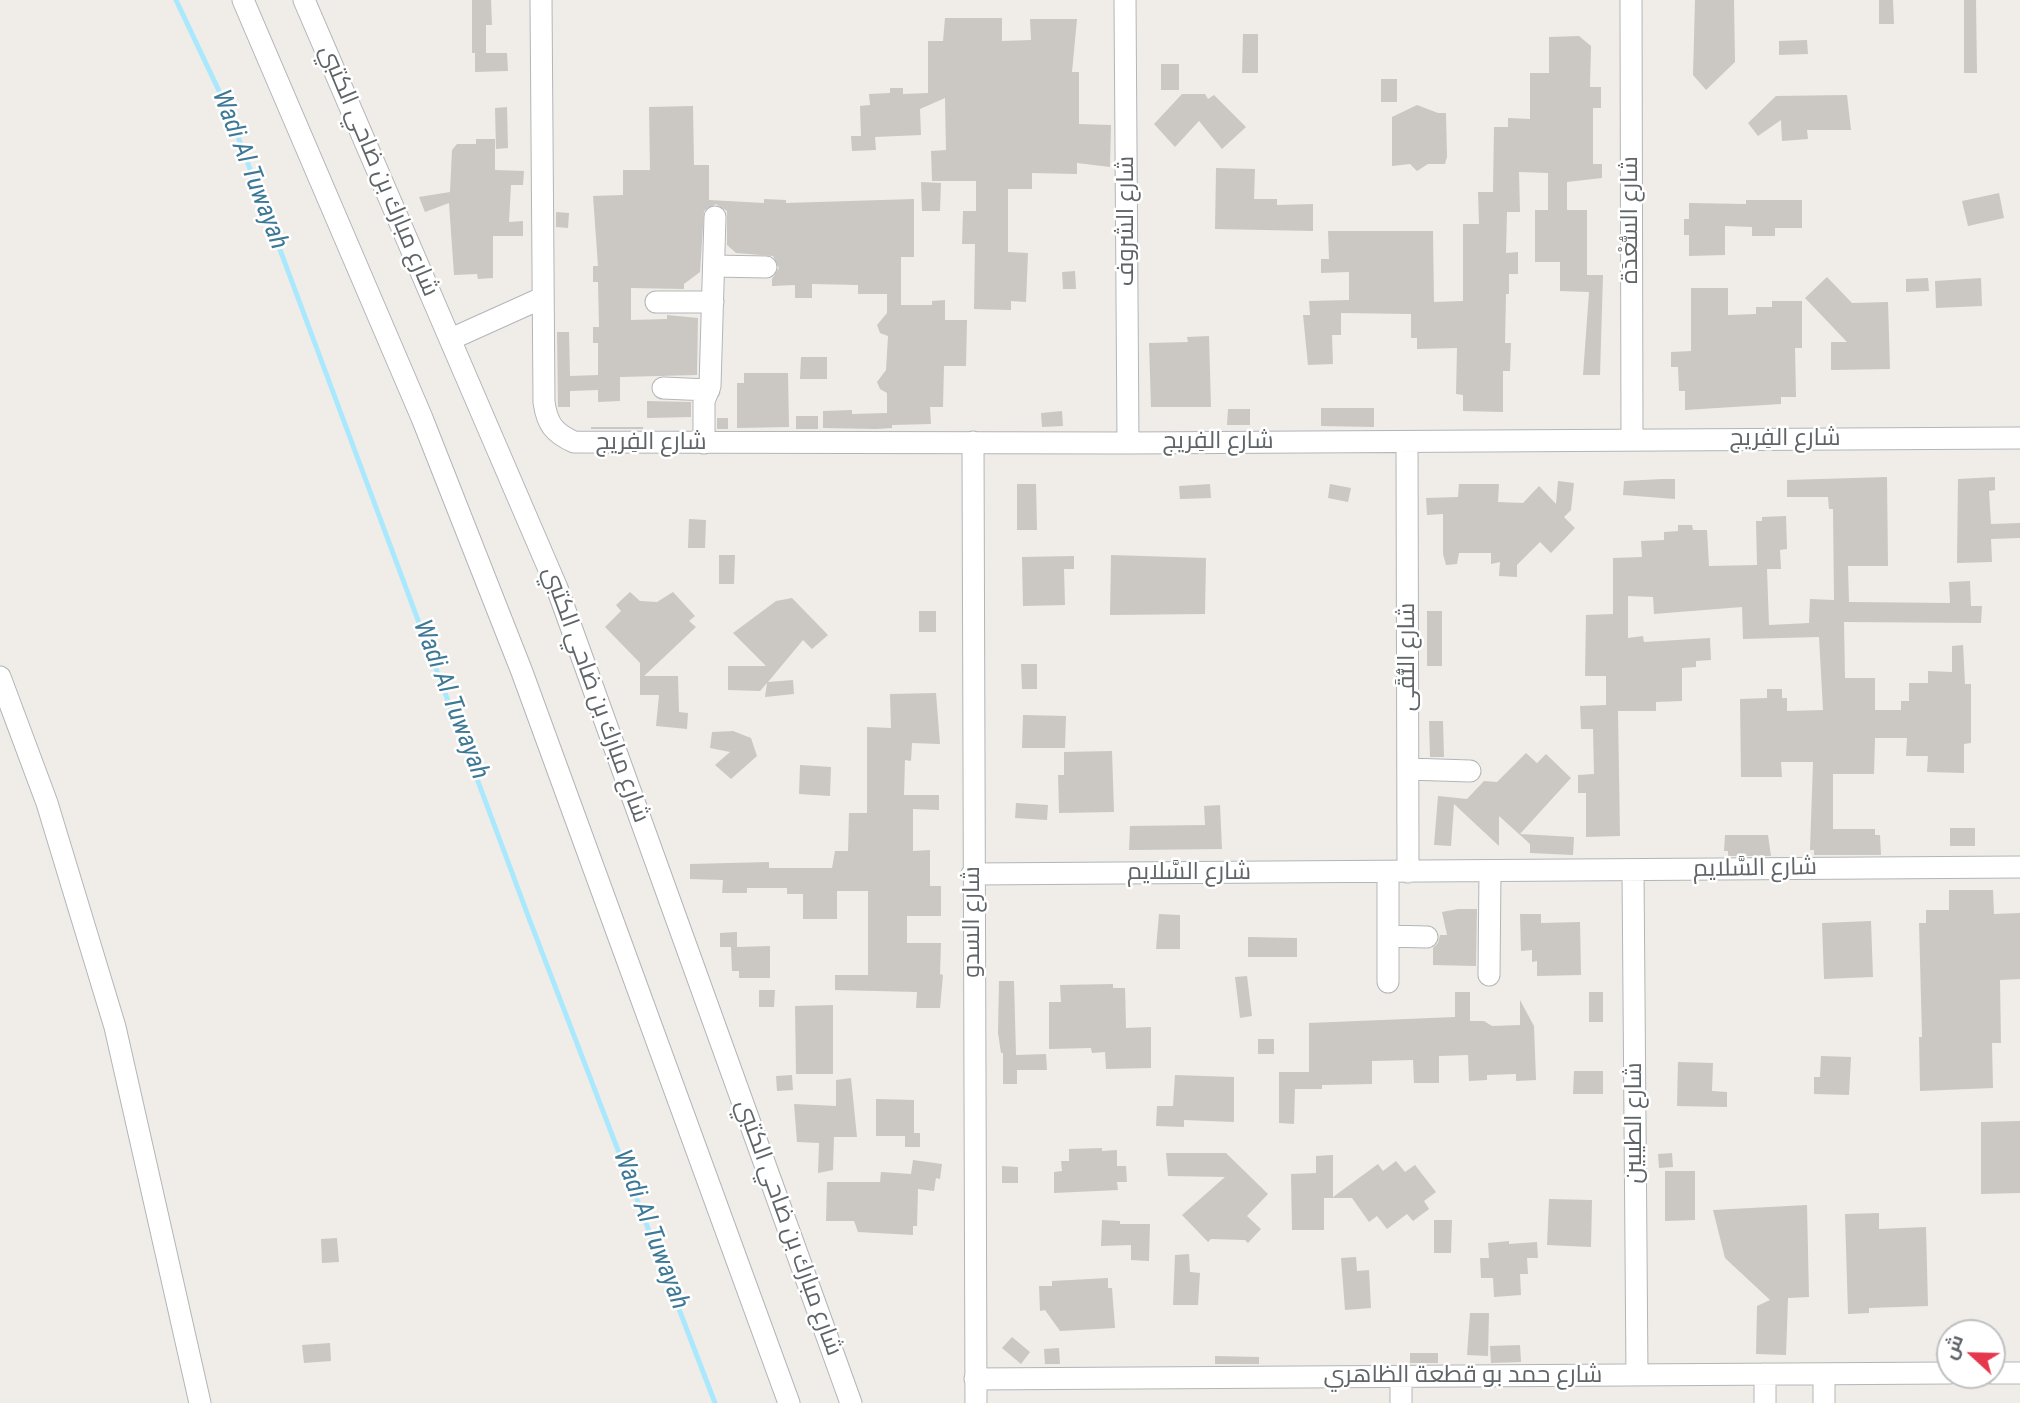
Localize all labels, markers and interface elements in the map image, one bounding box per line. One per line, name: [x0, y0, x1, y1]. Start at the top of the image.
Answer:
street label: شارع مبارك بن ضاحي الكتبي: [312, 41, 444, 301]
water label: Wadi Al Tuwayah: [204, 86, 294, 254]
street label: شارع الشروف: [1113, 156, 1141, 286]
street label: شارع السُّعْدَة: [1617, 156, 1645, 284]
street label: شارع الفِريج: [1730, 425, 1840, 453]
street label: شارع الفِريج: [1163, 428, 1273, 456]
street label: شارع الفِريج: [596, 429, 706, 457]
street label: شارع مبارك بن ضاحي الكتبي: [535, 563, 655, 827]
street label: شارع التُّقَى: [1394, 603, 1422, 711]
water label: Wadi Al Tuwayah: [405, 616, 495, 784]
street label: شارع السَّلايم: [1693, 854, 1817, 884]
street label: شارع السَّلايم: [1127, 859, 1251, 887]
street label: شارع السدو: [959, 866, 987, 978]
street label: شارع الطيبين: [1621, 1063, 1649, 1183]
street label: شارع مبارك بن ضاحي الكتبي: [728, 1096, 848, 1360]
water label: Wadi Al Tuwayah: [605, 1146, 695, 1314]
north arrow: [1936, 1319, 2006, 1389]
text: ش: [1938, 1331, 1968, 1362]
street label: شارع حمد بو قطعة الظاهري: [1324, 1362, 1602, 1390]

